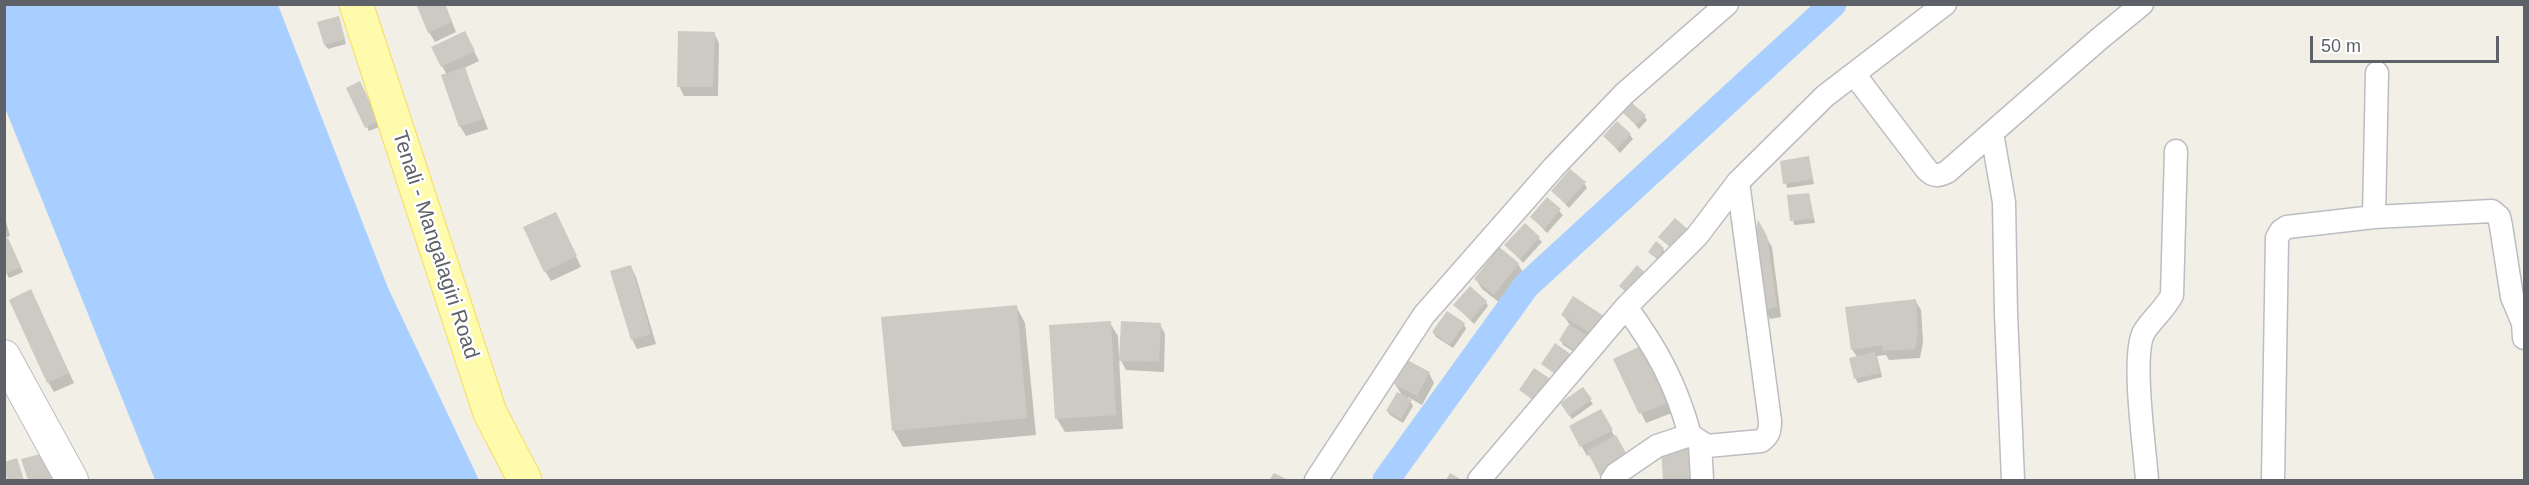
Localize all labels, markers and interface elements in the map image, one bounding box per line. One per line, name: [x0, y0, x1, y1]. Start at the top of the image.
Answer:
scale bar: [2313, 24, 2502, 62]
text: 50 m: [2321, 36, 2361, 56]
street label: Tenali - Mangalagiri Road: [386, 128, 484, 362]

